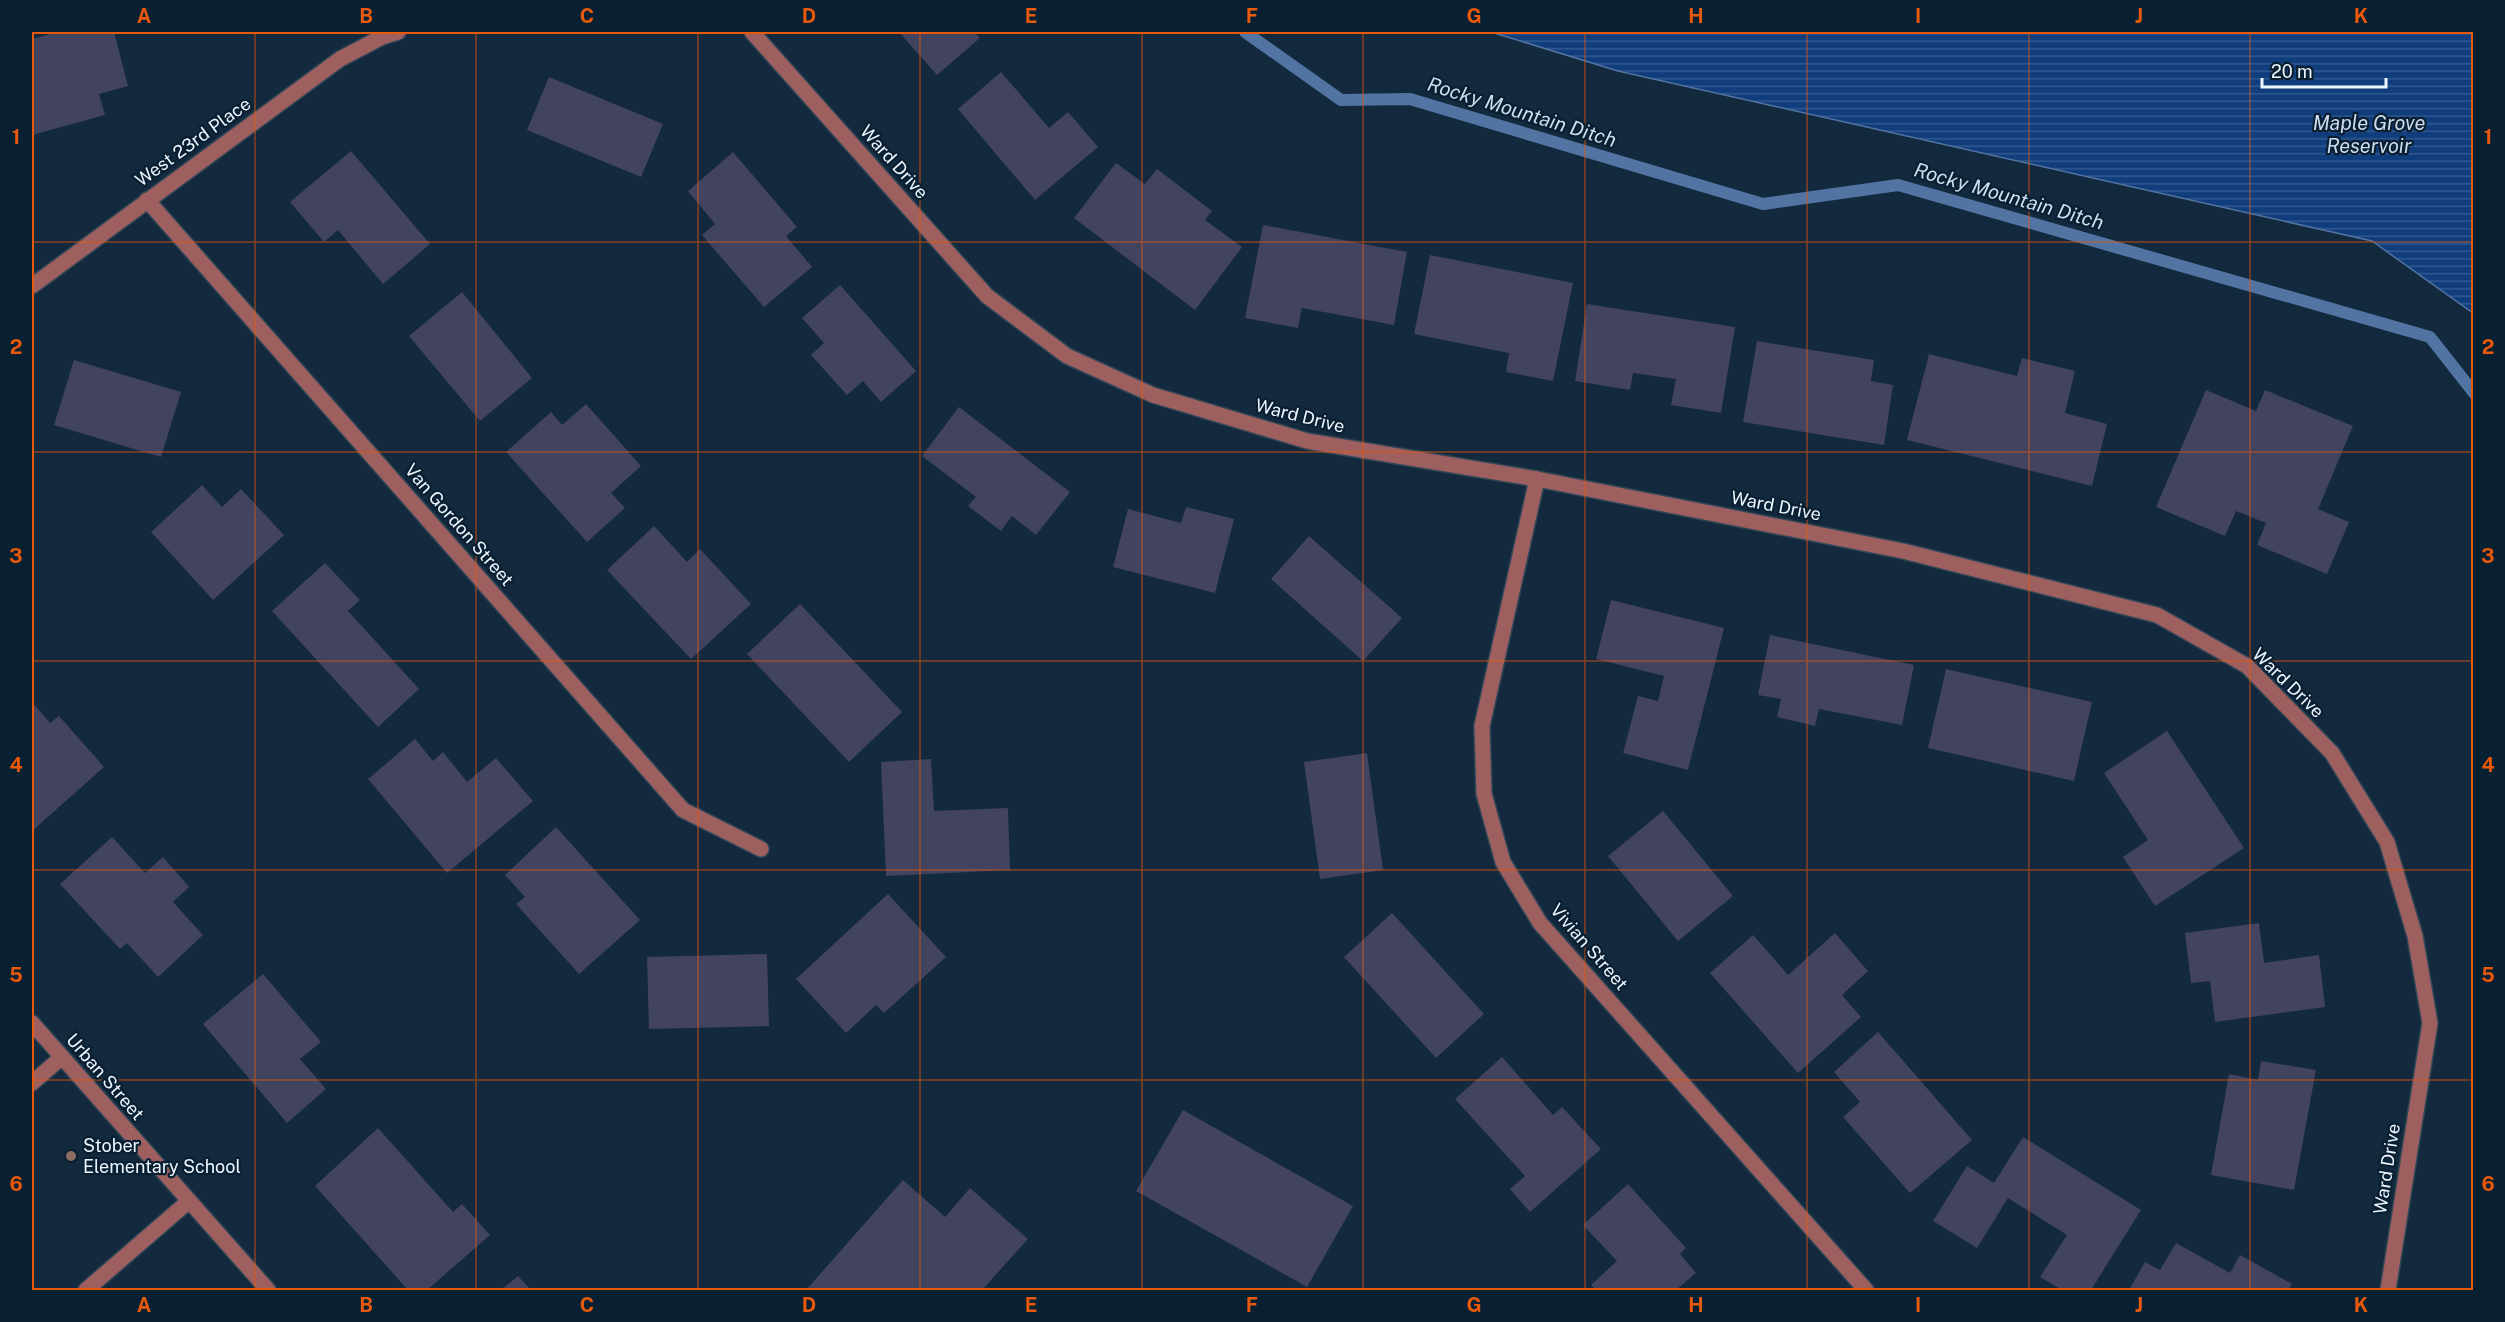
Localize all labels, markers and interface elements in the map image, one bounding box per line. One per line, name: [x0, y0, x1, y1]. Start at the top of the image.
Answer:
text: A: [137, 4, 151, 28]
text: B: [359, 4, 373, 28]
text: C: [580, 4, 594, 28]
text: D: [802, 4, 816, 28]
text: E: [1025, 4, 1037, 28]
text: F: [1246, 4, 1258, 28]
text: G: [1466, 4, 1482, 28]
text: H: [1688, 4, 1704, 28]
text: I: [1915, 4, 1921, 28]
text: J: [2135, 4, 2143, 28]
text: K: [2354, 4, 2368, 28]
scale bar: [2262, 51, 2386, 89]
text: 20 m: [2271, 61, 2313, 82]
water label: Rocky Mountain Ditch: [1425, 72, 1619, 152]
street label: West 23rd Place: [131, 93, 255, 191]
water label: Maple Grove Reservoir: [2313, 111, 2425, 158]
street label: Ward Drive: [856, 121, 933, 203]
text: 1: [12, 125, 20, 149]
text: 1: [2484, 125, 2492, 149]
water label: Rocky Mountain Ditch: [1911, 157, 2107, 235]
text: 2: [10, 335, 22, 359]
text: 2: [2482, 335, 2494, 359]
street label: Ward Drive: [1253, 394, 1347, 437]
street label: Van Gordon Street: [401, 459, 518, 590]
street label: Ward Drive: [1729, 486, 1823, 525]
text: 3: [9, 544, 23, 568]
text: 3: [2481, 544, 2495, 568]
street label: Ward Drive: [2248, 643, 2329, 722]
text: 4: [9, 753, 23, 777]
text: 4: [2481, 753, 2495, 777]
street label: Vivian Street: [1546, 899, 1633, 994]
text: 5: [9, 963, 23, 987]
text: 5: [2481, 963, 2495, 987]
street label: Urban Street: [62, 1029, 149, 1124]
street label: Ward Drive: [2369, 1122, 2404, 1216]
place label: Stober Elementary School: [83, 1135, 241, 1177]
marker: Stober Elementary School: [64, 1149, 78, 1163]
text: 6: [9, 1172, 23, 1196]
text: 6: [2481, 1172, 2495, 1196]
text: A: [137, 1293, 151, 1317]
text: B: [359, 1293, 373, 1317]
text: C: [580, 1293, 594, 1317]
text: D: [802, 1293, 816, 1317]
text: E: [1025, 1293, 1037, 1317]
text: F: [1246, 1293, 1258, 1317]
text: G: [1466, 1293, 1482, 1317]
text: H: [1688, 1293, 1704, 1317]
text: I: [1915, 1293, 1921, 1317]
text: J: [2135, 1293, 2143, 1317]
text: K: [2354, 1293, 2368, 1317]

